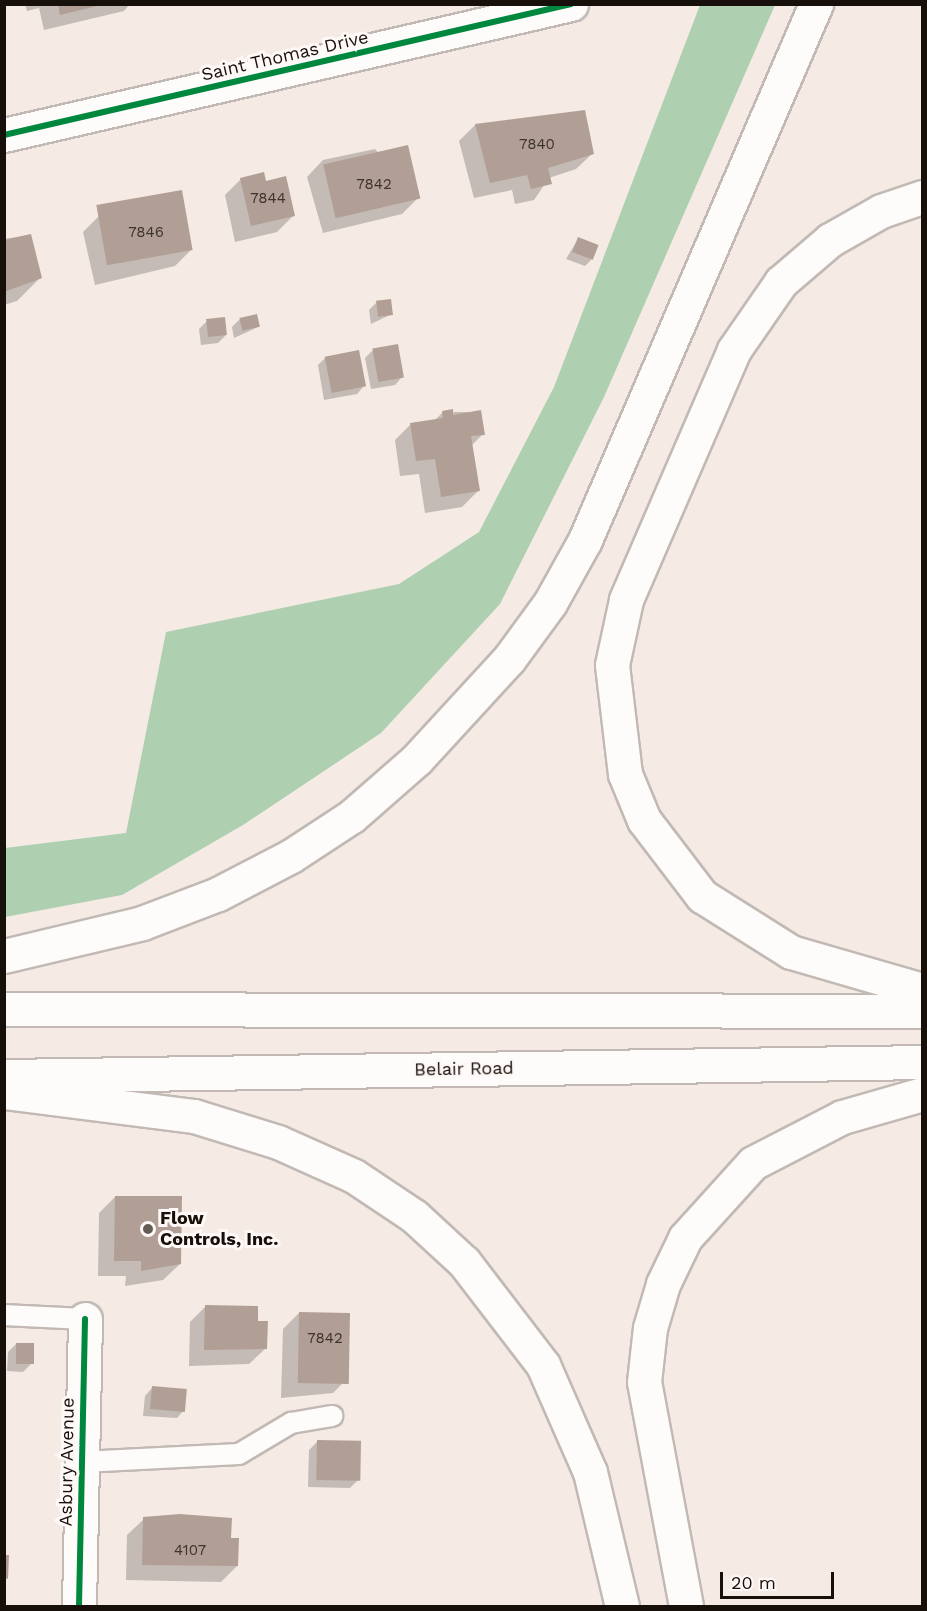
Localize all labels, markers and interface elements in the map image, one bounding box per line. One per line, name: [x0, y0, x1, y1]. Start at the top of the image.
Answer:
street label: Saint Thomas Drive: [199, 26, 371, 86]
house number: 7840: [519, 136, 555, 154]
house number: 7842: [356, 176, 392, 194]
house number: 7844: [250, 190, 286, 208]
house number: 7846: [128, 224, 164, 242]
street label: Belair Road: [414, 1057, 514, 1081]
place label: Flow Controls, Inc.: [160, 1208, 279, 1250]
marker: Flow Controls, Inc.: [141, 1222, 155, 1236]
house number: 7842: [307, 1330, 343, 1348]
street label: Asbury Avenue: [55, 1397, 79, 1527]
house number: 4107: [174, 1542, 206, 1560]
scale bar: [723, 1560, 837, 1598]
text: 20 m: [731, 1572, 776, 1593]

